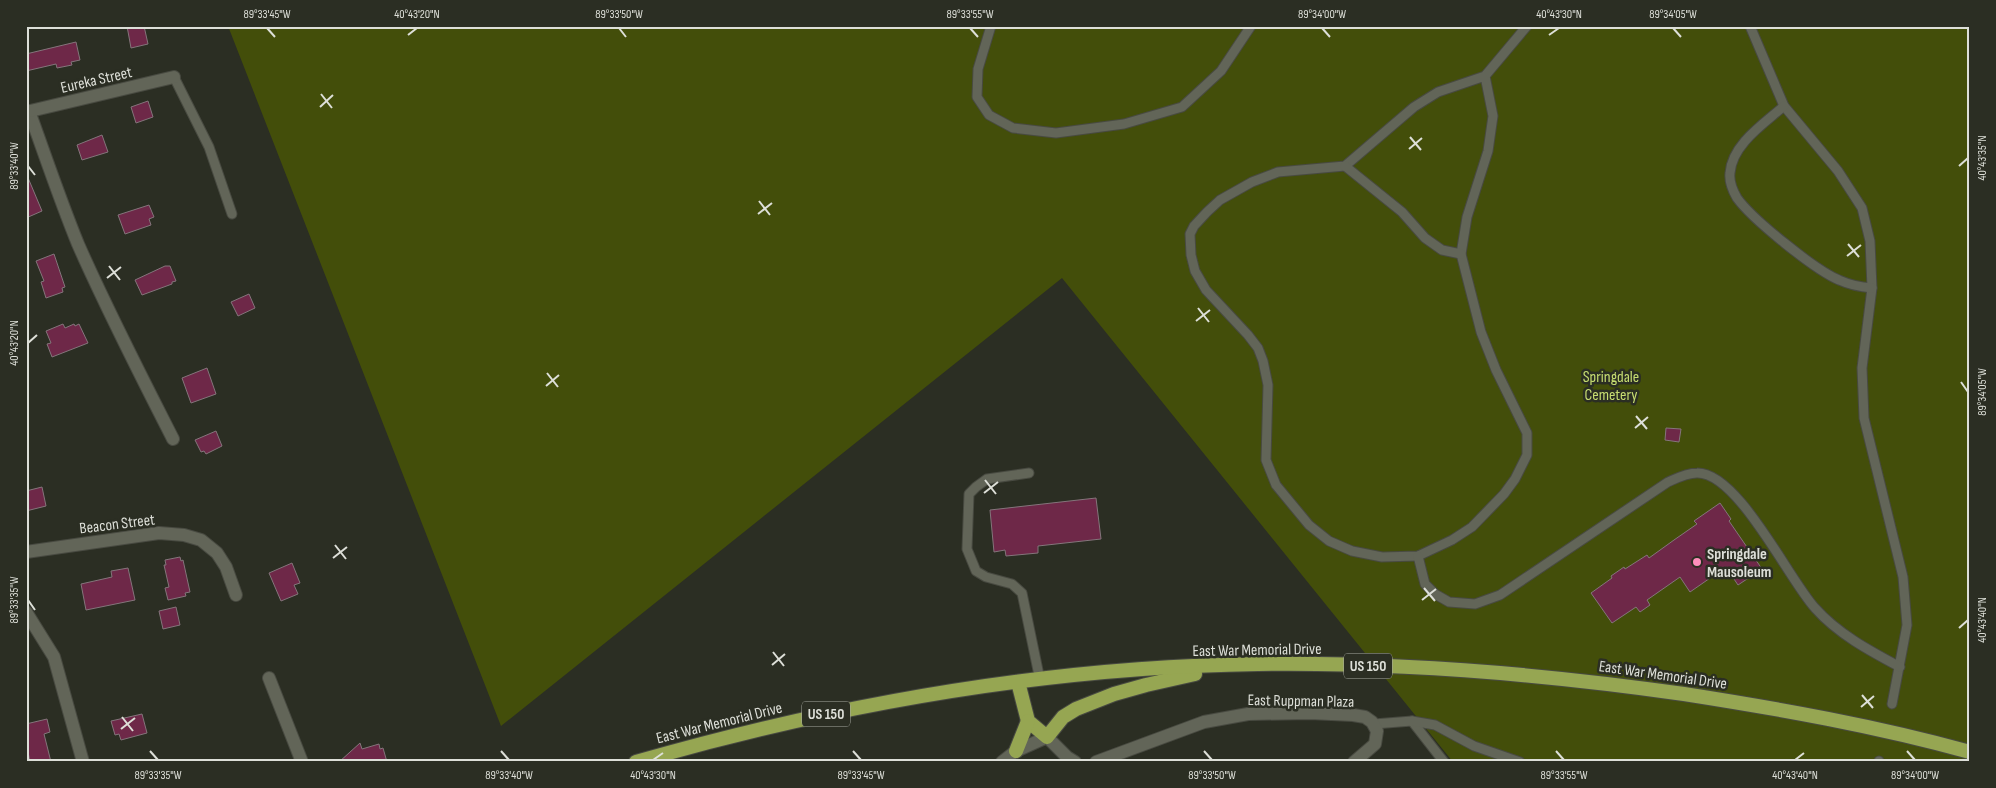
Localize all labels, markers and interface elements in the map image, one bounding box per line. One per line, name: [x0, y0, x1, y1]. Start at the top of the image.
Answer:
text: 89°33'45"W: [243, 7, 291, 22]
text: 40°43'20"N: [394, 7, 440, 22]
text: 89°33'50"W: [595, 7, 643, 22]
text: 89°33'55"W: [947, 7, 994, 22]
text: 89°34'00"W: [1298, 7, 1346, 22]
text: 40°43'30"N: [1536, 7, 1582, 22]
text: 89°34'05"W: [1649, 7, 1697, 22]
street label: Eureka Street: [59, 63, 134, 98]
text: 40°43'35"N: [1975, 135, 1990, 181]
text: 89°33'40"W: [7, 142, 22, 190]
text: 40°43'20"N: [7, 320, 22, 366]
park label: Springdale Cemetery: [1583, 368, 1639, 405]
text: 89°34'05"W: [1975, 368, 1990, 416]
street label: Beacon Street: [78, 510, 156, 539]
place label: Springdale Mausoleum: [1707, 545, 1771, 582]
marker: Springdale Mausoleum: [1691, 556, 1703, 568]
text: 89°33'35"W: [7, 576, 22, 624]
text: 40°43'40"N: [1975, 597, 1990, 643]
street label: East War Memorial Drive: [1192, 640, 1322, 661]
road number: US 150: [1344, 654, 1392, 678]
street label: East War Memorial Drive: [1598, 657, 1728, 694]
street label: East Ruppman Plaza: [1248, 691, 1354, 712]
street label: East War Memorial Drive: [654, 699, 784, 748]
road number: US 150: [802, 702, 850, 726]
text: 89°33'35"W: [134, 768, 182, 783]
text: 89°33'40"W: [485, 768, 533, 783]
text: 40°43'30"N: [630, 768, 676, 783]
text: 89°33'45"W: [837, 768, 885, 783]
text: 89°33'50"W: [1188, 768, 1236, 783]
text: 89°33'55"W: [1541, 768, 1588, 783]
text: 40°43'40"N: [1772, 768, 1818, 783]
text: 89°34'00"W: [1891, 768, 1939, 783]

